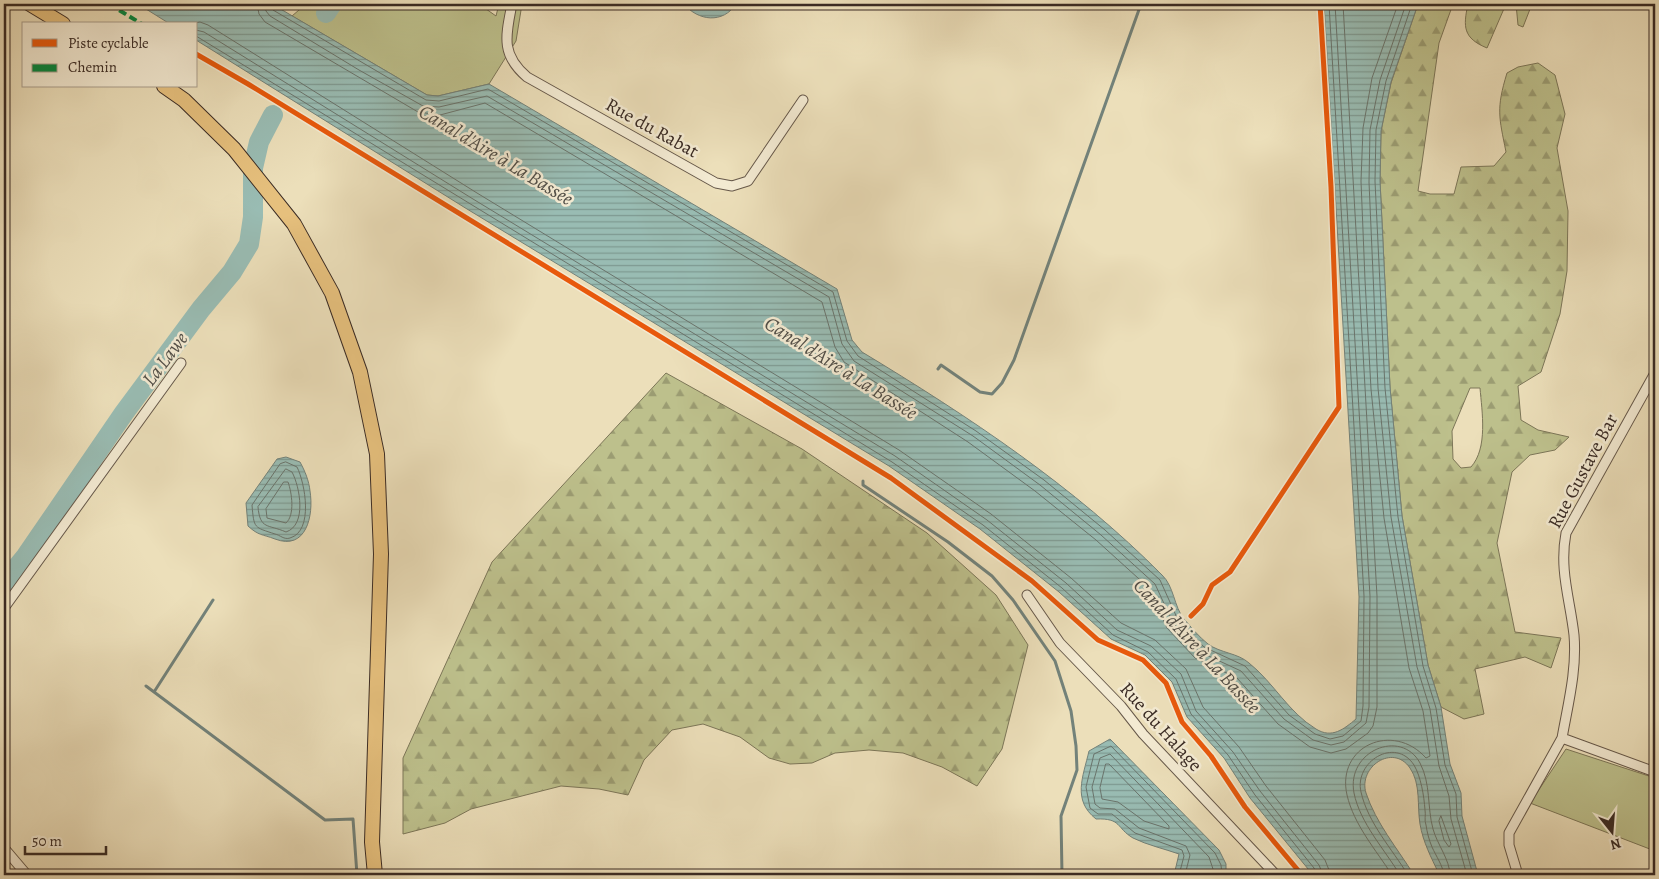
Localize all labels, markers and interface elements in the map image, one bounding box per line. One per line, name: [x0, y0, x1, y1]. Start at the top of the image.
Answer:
legend: [22, 22, 198, 88]
text: Piste cyclable: [68, 33, 149, 53]
text: Chemin: [68, 57, 117, 77]
street label: Rue du Rabat: [601, 92, 703, 164]
water label: Canal d'Aire à La Bassée: [414, 98, 578, 212]
water label: Canal d'Aire à La Bassée: [759, 310, 923, 426]
water label: La Lawe: [136, 327, 194, 391]
street label: Rue Gustave Bar: [1542, 409, 1624, 533]
water label: Canal d'Aire à La Bassée: [1127, 573, 1267, 719]
street label: Rue du Halage: [1114, 677, 1208, 777]
north arrow: [1586, 806, 1636, 856]
scale bar: [25, 824, 106, 856]
text: 50 m: [32, 831, 62, 851]
text: N: [1608, 833, 1623, 855]

